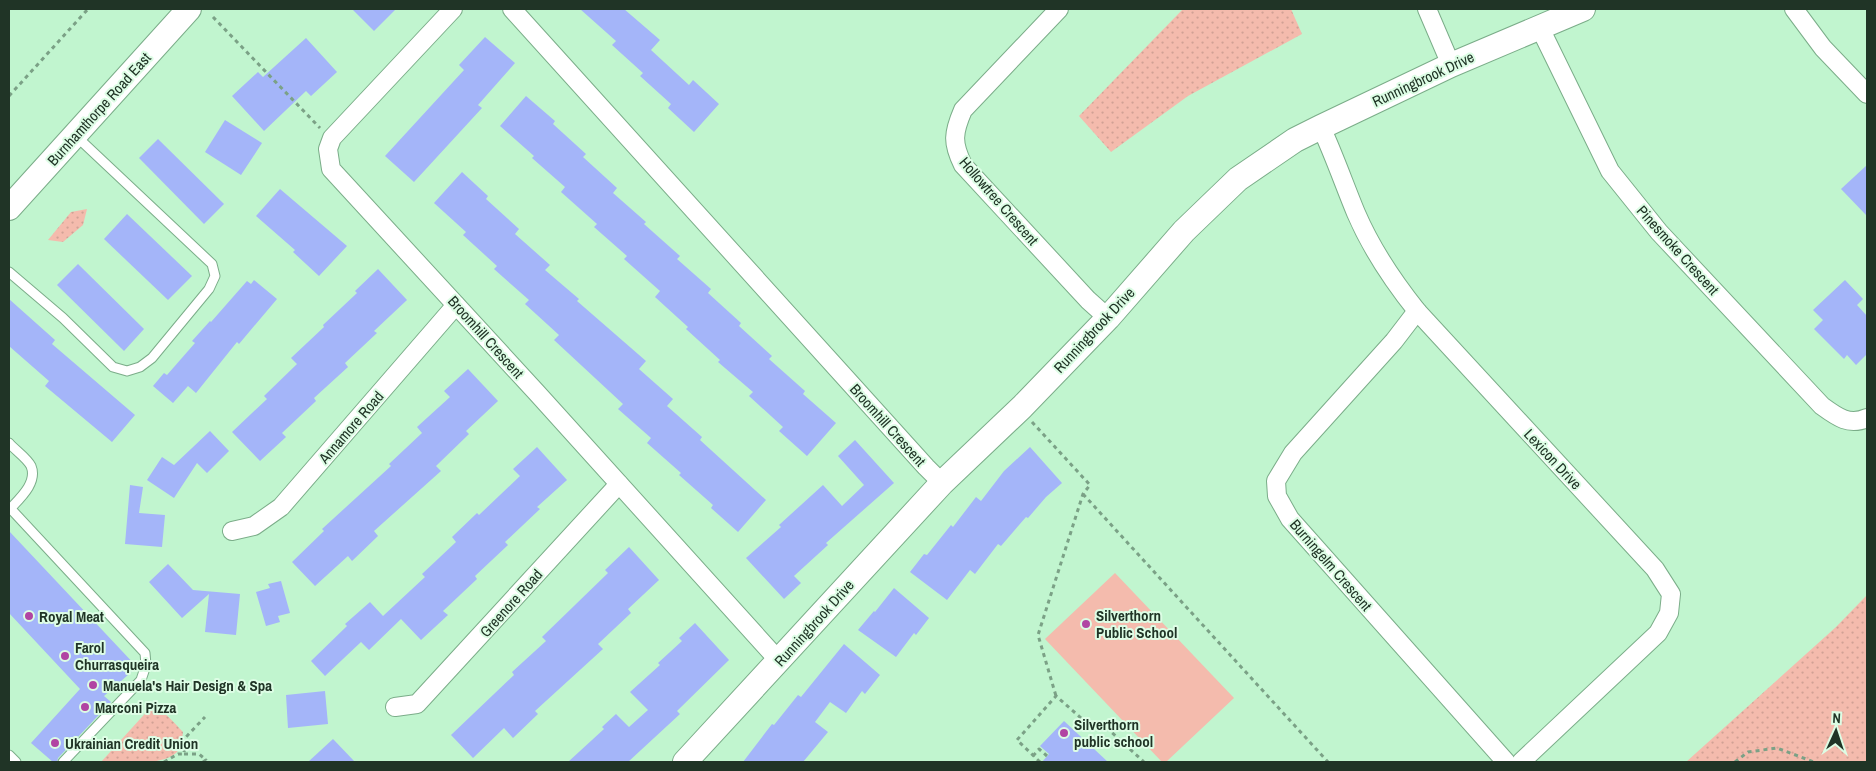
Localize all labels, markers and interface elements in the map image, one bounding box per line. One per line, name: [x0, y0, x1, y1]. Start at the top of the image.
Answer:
street label: Runningbrook Drive: [1369, 46, 1477, 112]
street label: Burnhamthorpe Road East: [42, 47, 156, 170]
street label: Hollowtree Crescent: [955, 152, 1044, 250]
street label: Pinesmoke Crescent: [1632, 201, 1724, 300]
street label: Runningbrook Drive: [1049, 282, 1139, 377]
street label: Broomhill Crescent: [443, 291, 529, 383]
street label: Broomhill Crescent: [845, 379, 931, 471]
street label: Annamore Road: [313, 386, 388, 468]
street label: Lexicon Drive: [1519, 424, 1587, 494]
street label: Burningelm Crescent: [1285, 515, 1377, 616]
street label: Greenore Road: [475, 564, 547, 642]
street label: Runningbrook Drive: [769, 575, 859, 671]
place label: Silverthorn Public School: [1096, 605, 1177, 643]
place label: Royal Meat: [39, 606, 104, 627]
marker: Royal Meat: [23, 610, 35, 622]
marker: Silverthorn Public School: [1080, 618, 1092, 630]
place label: Farol Churrasqueira: [75, 637, 159, 675]
marker: Farol Churrasqueira: [59, 650, 71, 662]
place label: Manuela's Hair Design & Spa: [103, 675, 272, 696]
marker: Manuela's Hair Design & Spa: [87, 679, 99, 691]
place label: Marconi Pizza: [95, 697, 177, 718]
marker: Marconi Pizza: [79, 701, 91, 713]
north arrow: [1811, 706, 1861, 756]
text: N: [1832, 709, 1841, 727]
place label: Silverthorn public school: [1074, 714, 1153, 752]
marker: Silverthorn public school: [1058, 727, 1070, 739]
place label: Ukrainian Credit Union: [65, 733, 198, 754]
marker: Ukrainian Credit Union: [49, 737, 61, 749]

